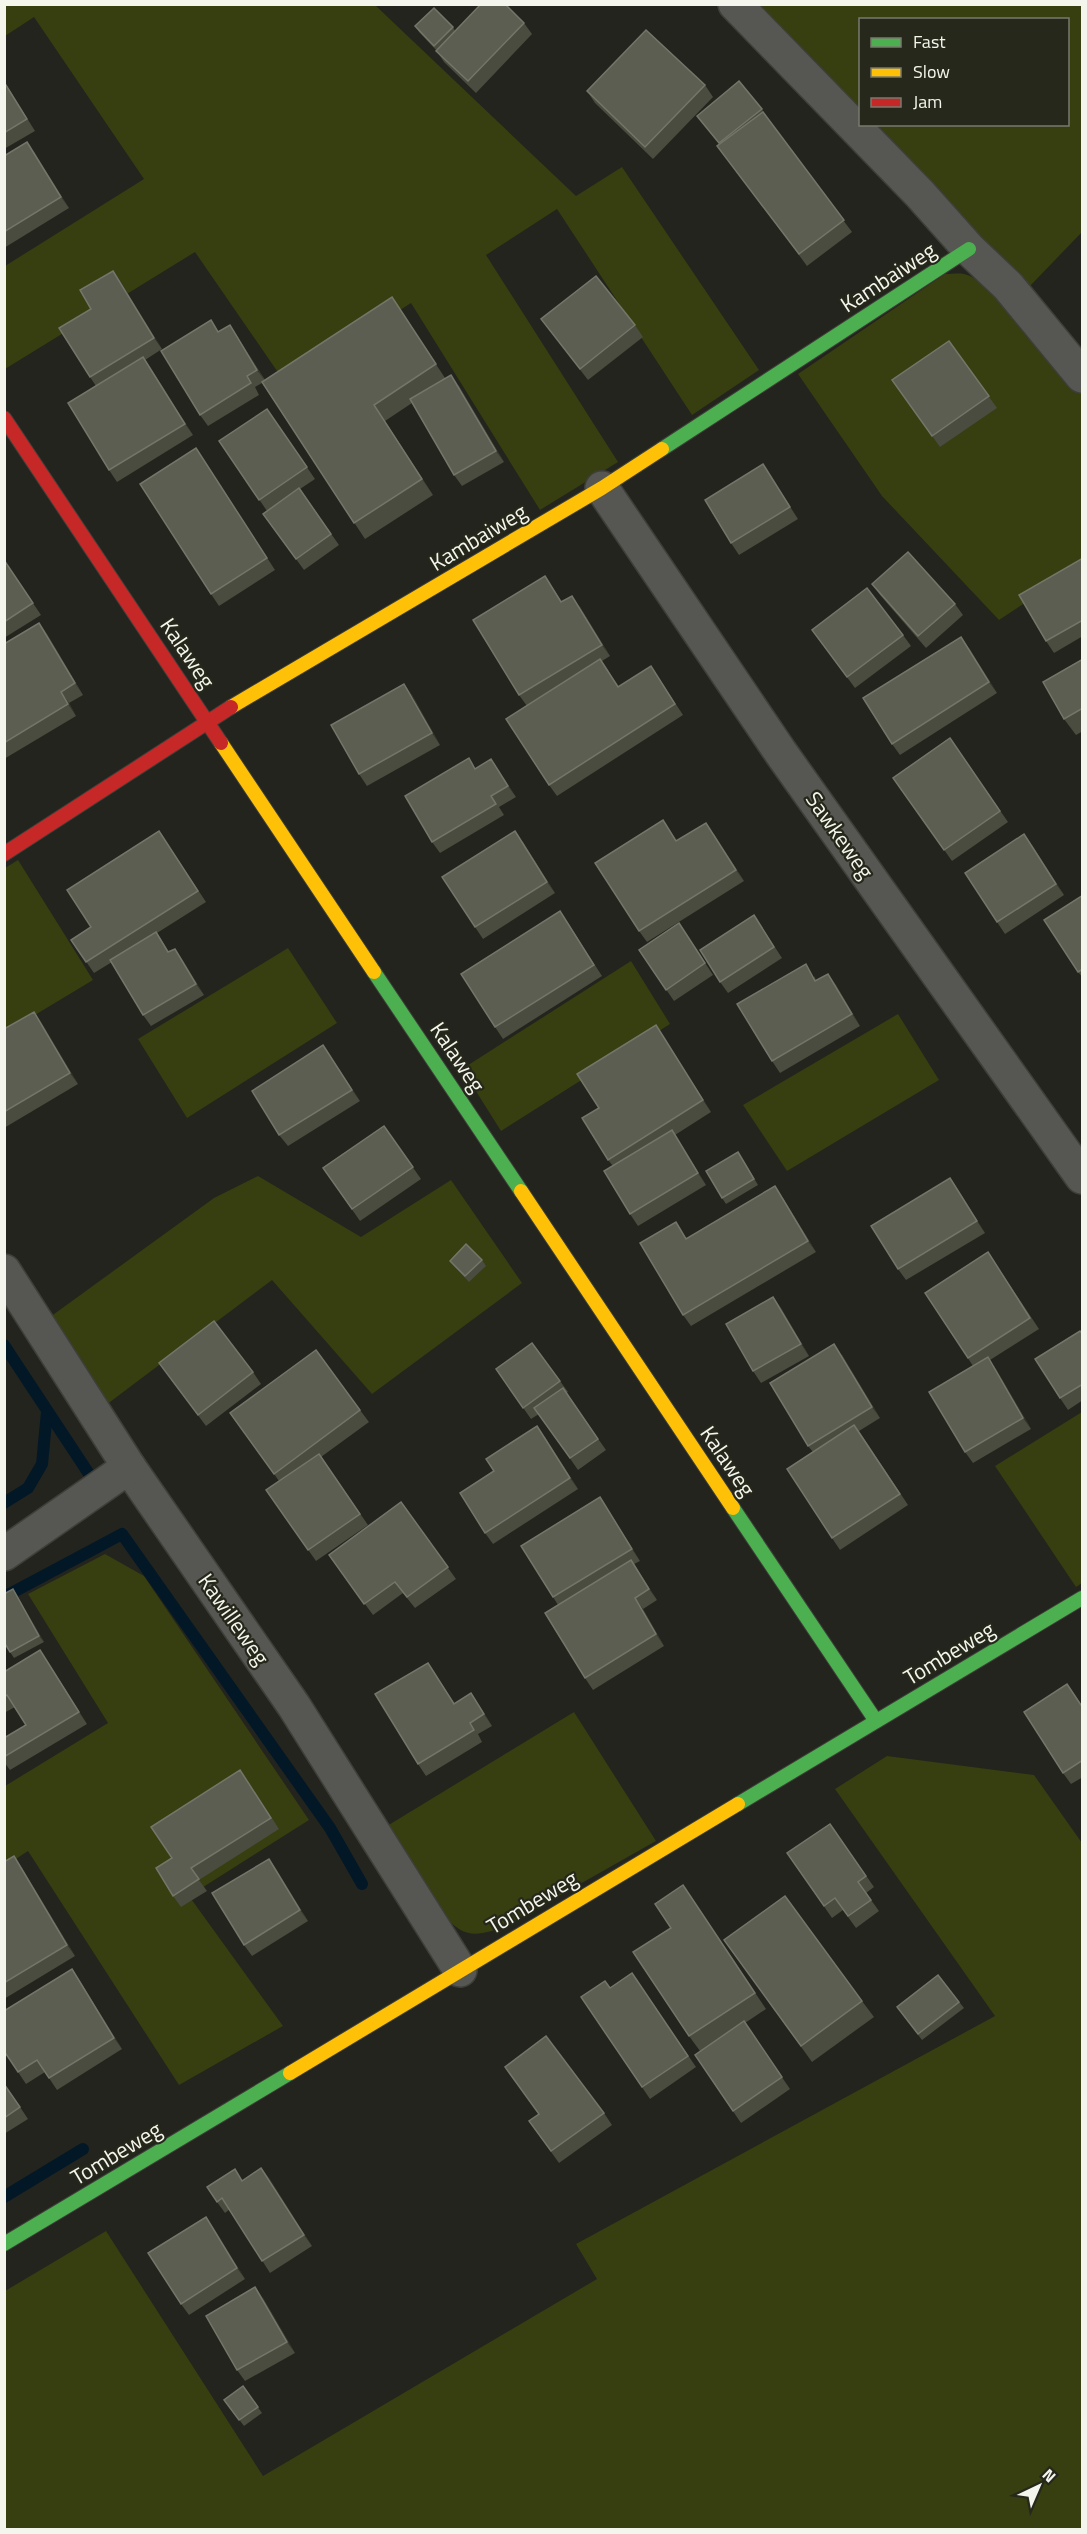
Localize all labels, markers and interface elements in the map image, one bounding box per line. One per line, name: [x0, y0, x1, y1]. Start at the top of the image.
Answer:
legend: [859, 18, 1069, 126]
text: Fast: [913, 28, 946, 55]
text: Slow: [913, 58, 950, 85]
text: Jam: [913, 88, 942, 115]
street label: Kambaiweg: [833, 233, 943, 321]
street label: Kambaiweg: [423, 495, 533, 579]
street label: Kalaweg: [152, 611, 224, 695]
street label: Sawkeweg: [797, 784, 883, 886]
street label: Kalaweg: [422, 1015, 494, 1099]
street label: Kalaweg: [692, 1419, 764, 1503]
street label: Kawilleweg: [190, 1566, 278, 1672]
street label: Tombeweg: [897, 1612, 1001, 1694]
street label: Tombeweg: [480, 1861, 584, 1943]
street label: Tombeweg: [64, 2112, 168, 2194]
north arrow: [1009, 2456, 1069, 2516]
text: N: [1037, 2463, 1062, 2488]

